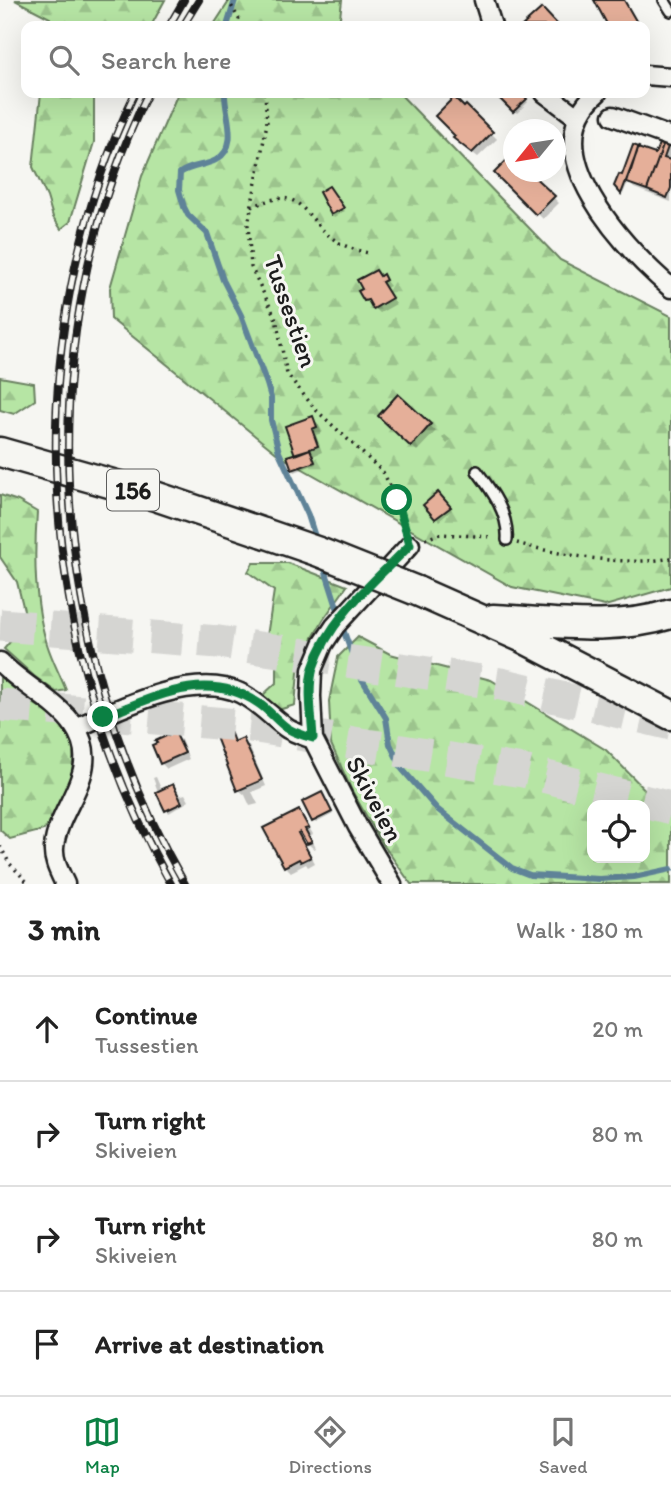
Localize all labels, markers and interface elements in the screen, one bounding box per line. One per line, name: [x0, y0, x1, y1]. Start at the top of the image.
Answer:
search box: [21, 21, 650, 98]
icon: search: [45, 41, 83, 79]
text: Search here: [101, 44, 231, 76]
north arrow: [503, 119, 566, 182]
street label: Tussestien: [257, 251, 325, 372]
road number: 156: [107, 470, 159, 510]
route start: [381, 484, 412, 515]
route end: [87, 701, 118, 732]
street label: Skiveien: [339, 750, 411, 848]
map controls: [587, 800, 650, 863]
button: locate: [587, 800, 650, 863]
text: 3 min: [28, 911, 100, 948]
text: Walk · 180 m: [516, 916, 643, 944]
text: Continue: [95, 999, 198, 1031]
icon: ahead: [28, 1010, 66, 1048]
text: 20 m: [592, 1015, 643, 1043]
text: Tussestien: [95, 1031, 198, 1059]
text: Turn right: [95, 1104, 206, 1136]
icon: right: [28, 1115, 66, 1153]
text: 80 m: [592, 1120, 643, 1148]
text: Skiveien: [95, 1136, 177, 1164]
text: Turn right: [95, 1209, 206, 1241]
icon: right: [28, 1220, 66, 1258]
text: 80 m: [592, 1225, 643, 1253]
text: Skiveien: [95, 1241, 177, 1269]
icon: arrive: [28, 1325, 66, 1363]
text: Arrive at destination: [95, 1328, 324, 1360]
tab: Map: [83, 1413, 121, 1478]
tab: Directions: [288, 1413, 372, 1478]
tab: Saved: [539, 1413, 587, 1478]

